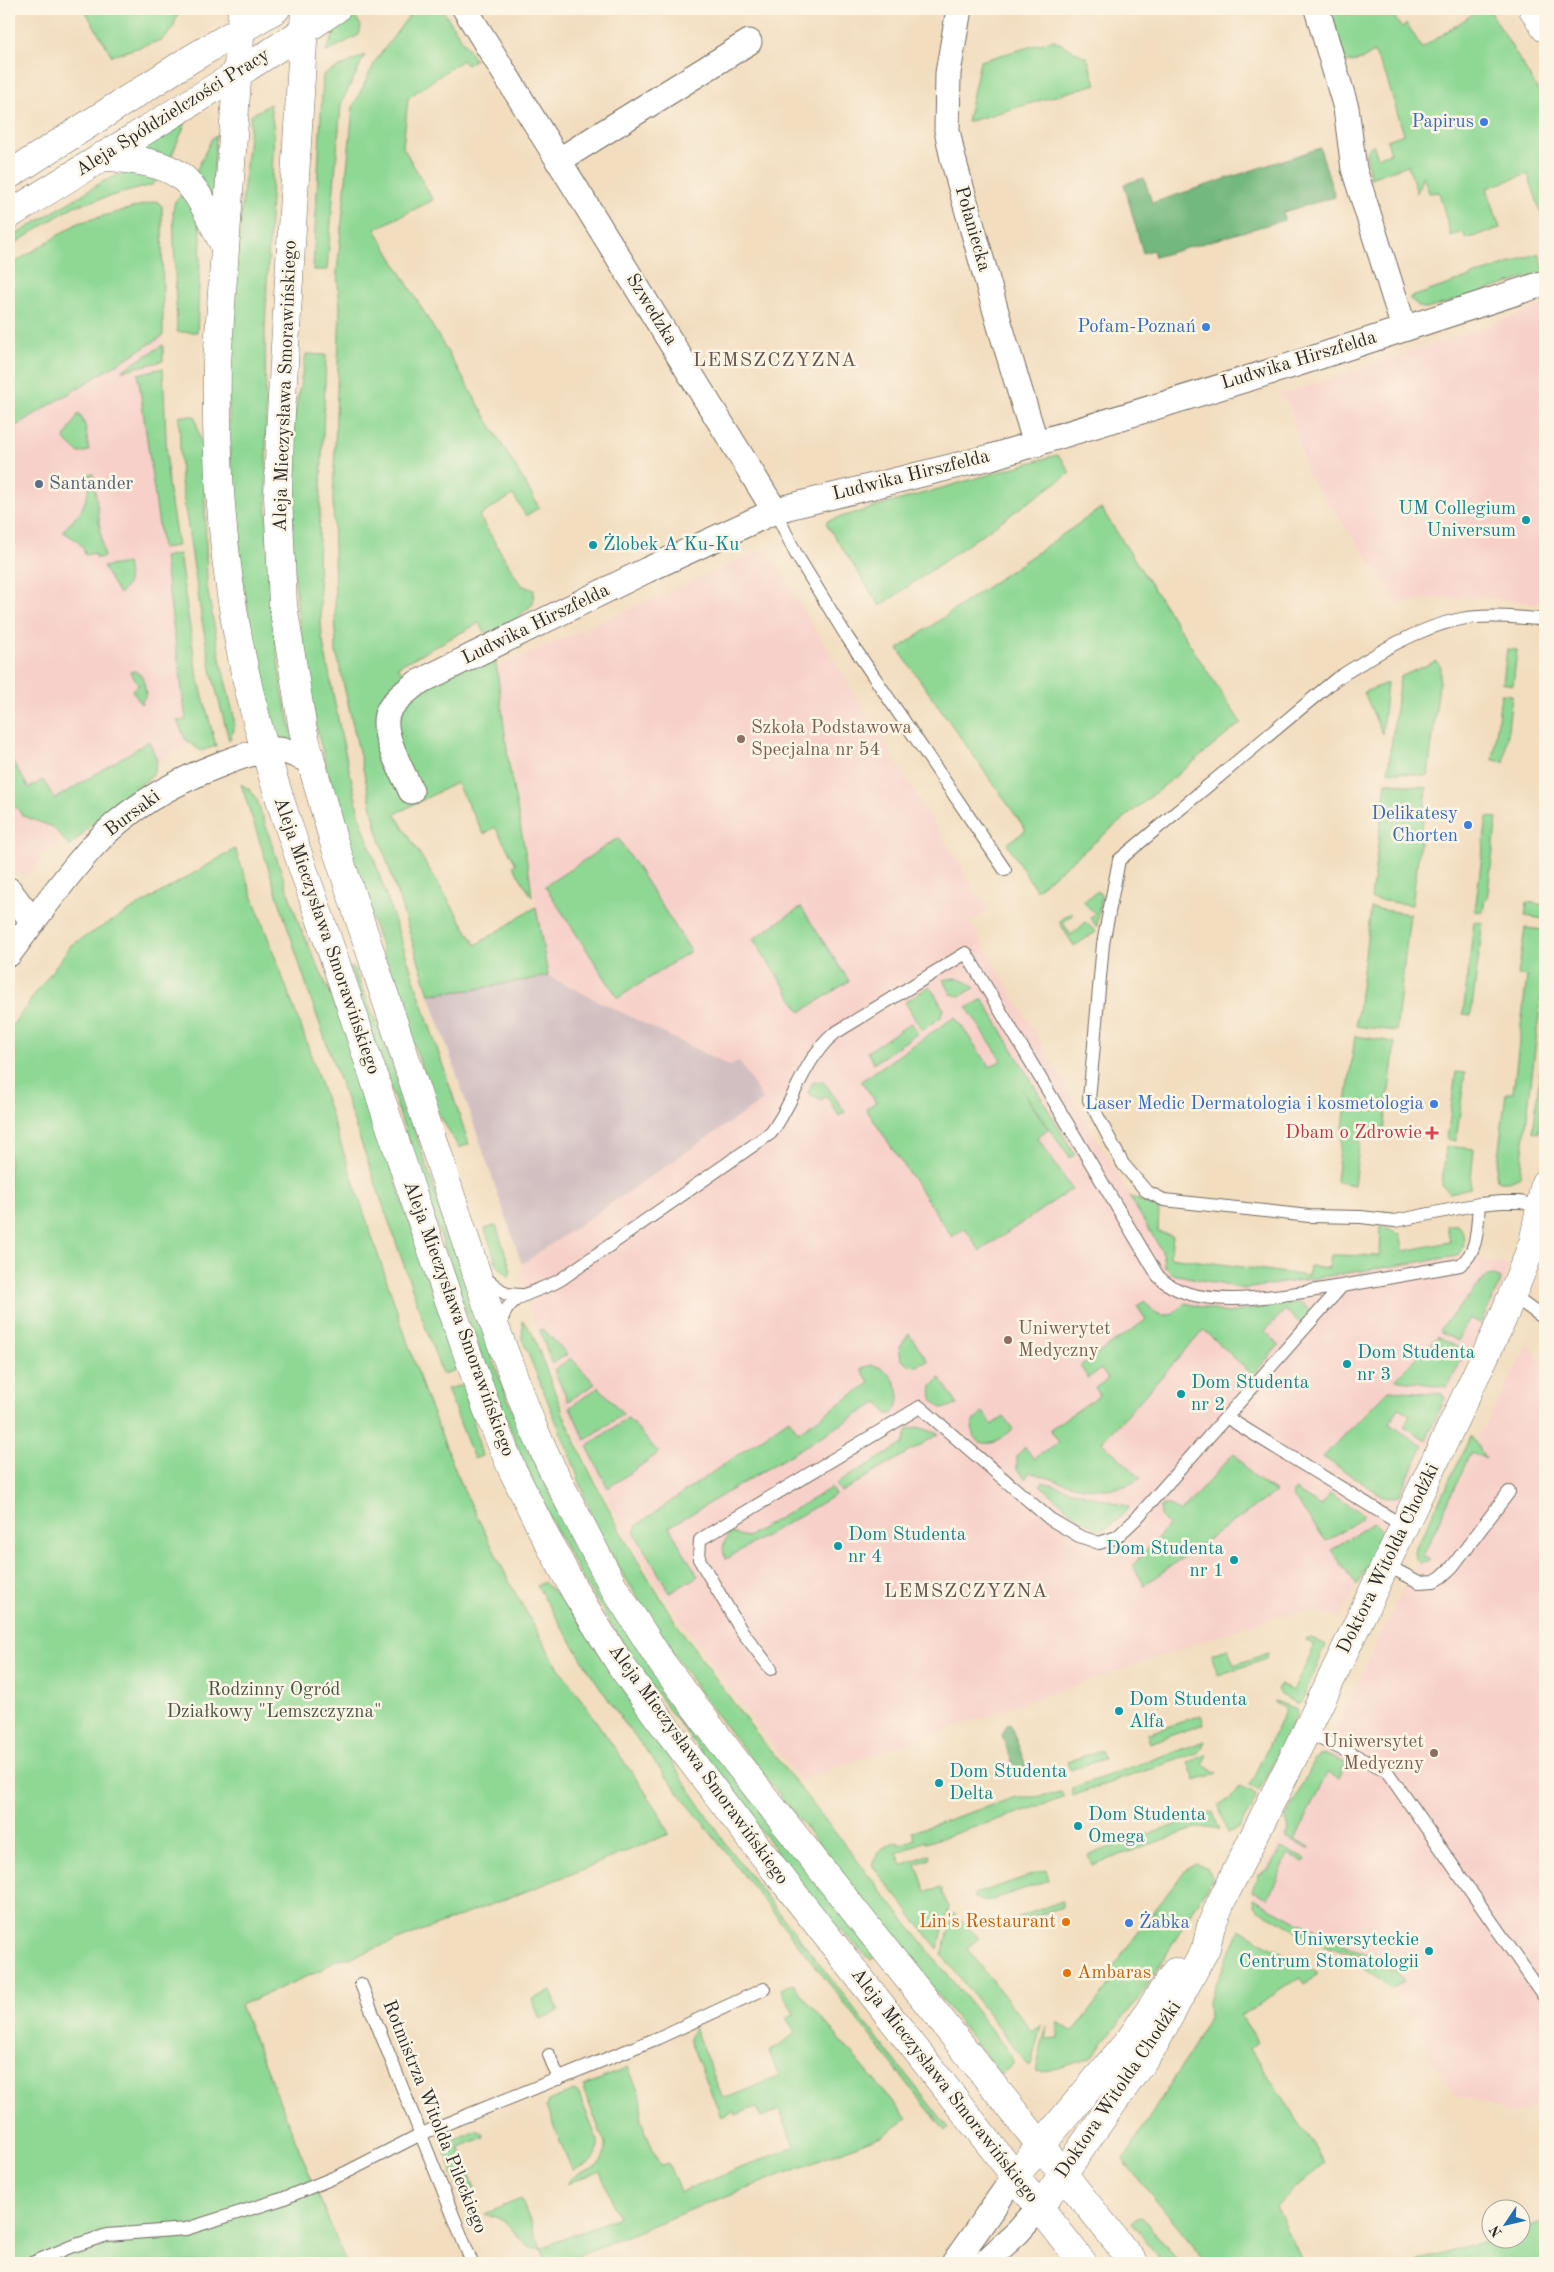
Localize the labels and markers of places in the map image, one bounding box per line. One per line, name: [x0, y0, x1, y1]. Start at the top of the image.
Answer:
place label: Papirus: [1411, 113, 1474, 132]
marker: Papirus: [1478, 116, 1490, 128]
place label: Pofam-Poznań: [1077, 318, 1196, 337]
marker: Pofam-Poznań: [1200, 321, 1212, 333]
place label: Santander: [49, 475, 133, 494]
marker: Santander: [33, 478, 45, 490]
place label: UM Collegium Universum: [1398, 500, 1516, 541]
marker: UM Collegium Universum: [1520, 514, 1532, 526]
place label: Żlobek A Ku-Ku: [603, 533, 740, 555]
marker: Żlobek A Ku-Ku: [587, 539, 599, 551]
place label: Szkoła Podstawowa Specjalna nr 54: [751, 719, 913, 760]
marker: Szkoła Podstawowa Specjalna nr 54: [735, 733, 747, 745]
place label: Delikatesy Chorten: [1371, 805, 1458, 846]
marker: Delikatesy Chorten: [1462, 819, 1474, 831]
place label: Laser Medic Dermatologia i kosmetologia: [1085, 1095, 1425, 1114]
marker: Laser Medic Dermatologia i kosmetologia: [1428, 1098, 1440, 1110]
place label: Dbam o Zdrowie: [1285, 1124, 1422, 1143]
marker: Dbam o Zdrowie: [1426, 1127, 1438, 1139]
place label: Uniwerytet Medyczny: [1018, 1320, 1111, 1361]
marker: Uniwerytet Medyczny: [1002, 1334, 1014, 1346]
place label: Dom Studenta nr 3: [1357, 1344, 1476, 1385]
marker: Dom Studenta nr 3: [1341, 1358, 1353, 1370]
place label: Dom Studenta nr 2: [1191, 1374, 1310, 1415]
marker: Dom Studenta nr 2: [1175, 1388, 1187, 1400]
place label: Dom Studenta nr 4: [848, 1526, 967, 1567]
marker: Dom Studenta nr 4: [832, 1540, 844, 1552]
place label: Dom Studenta nr 1: [1106, 1540, 1225, 1581]
marker: Dom Studenta nr 1: [1228, 1554, 1240, 1566]
place label: Dom Studenta Alfa: [1129, 1691, 1248, 1732]
marker: Dom Studenta Alfa: [1113, 1705, 1125, 1717]
place label: Uniwersytet Medyczny: [1323, 1733, 1424, 1774]
marker: Uniwersytet Medyczny: [1428, 1747, 1440, 1759]
place label: Dom Studenta Delta: [949, 1763, 1068, 1804]
marker: Dom Studenta Delta: [933, 1777, 945, 1789]
place label: Dom Studenta Omega: [1088, 1806, 1207, 1847]
marker: Dom Studenta Omega: [1072, 1820, 1084, 1832]
place label: Żabka: [1139, 1911, 1190, 1933]
place label: Lin's Restaurant: [919, 1913, 1056, 1932]
marker: Lin's Restaurant: [1060, 1916, 1072, 1928]
marker: Żabka: [1123, 1917, 1135, 1929]
place label: Uniwersyteckie Centrum Stomatologii: [1239, 1931, 1419, 1972]
marker: Uniwersyteckie Centrum Stomatologii: [1423, 1945, 1435, 1957]
place label: Ambaras: [1077, 1964, 1151, 1983]
marker: Ambaras: [1061, 1967, 1073, 1979]

